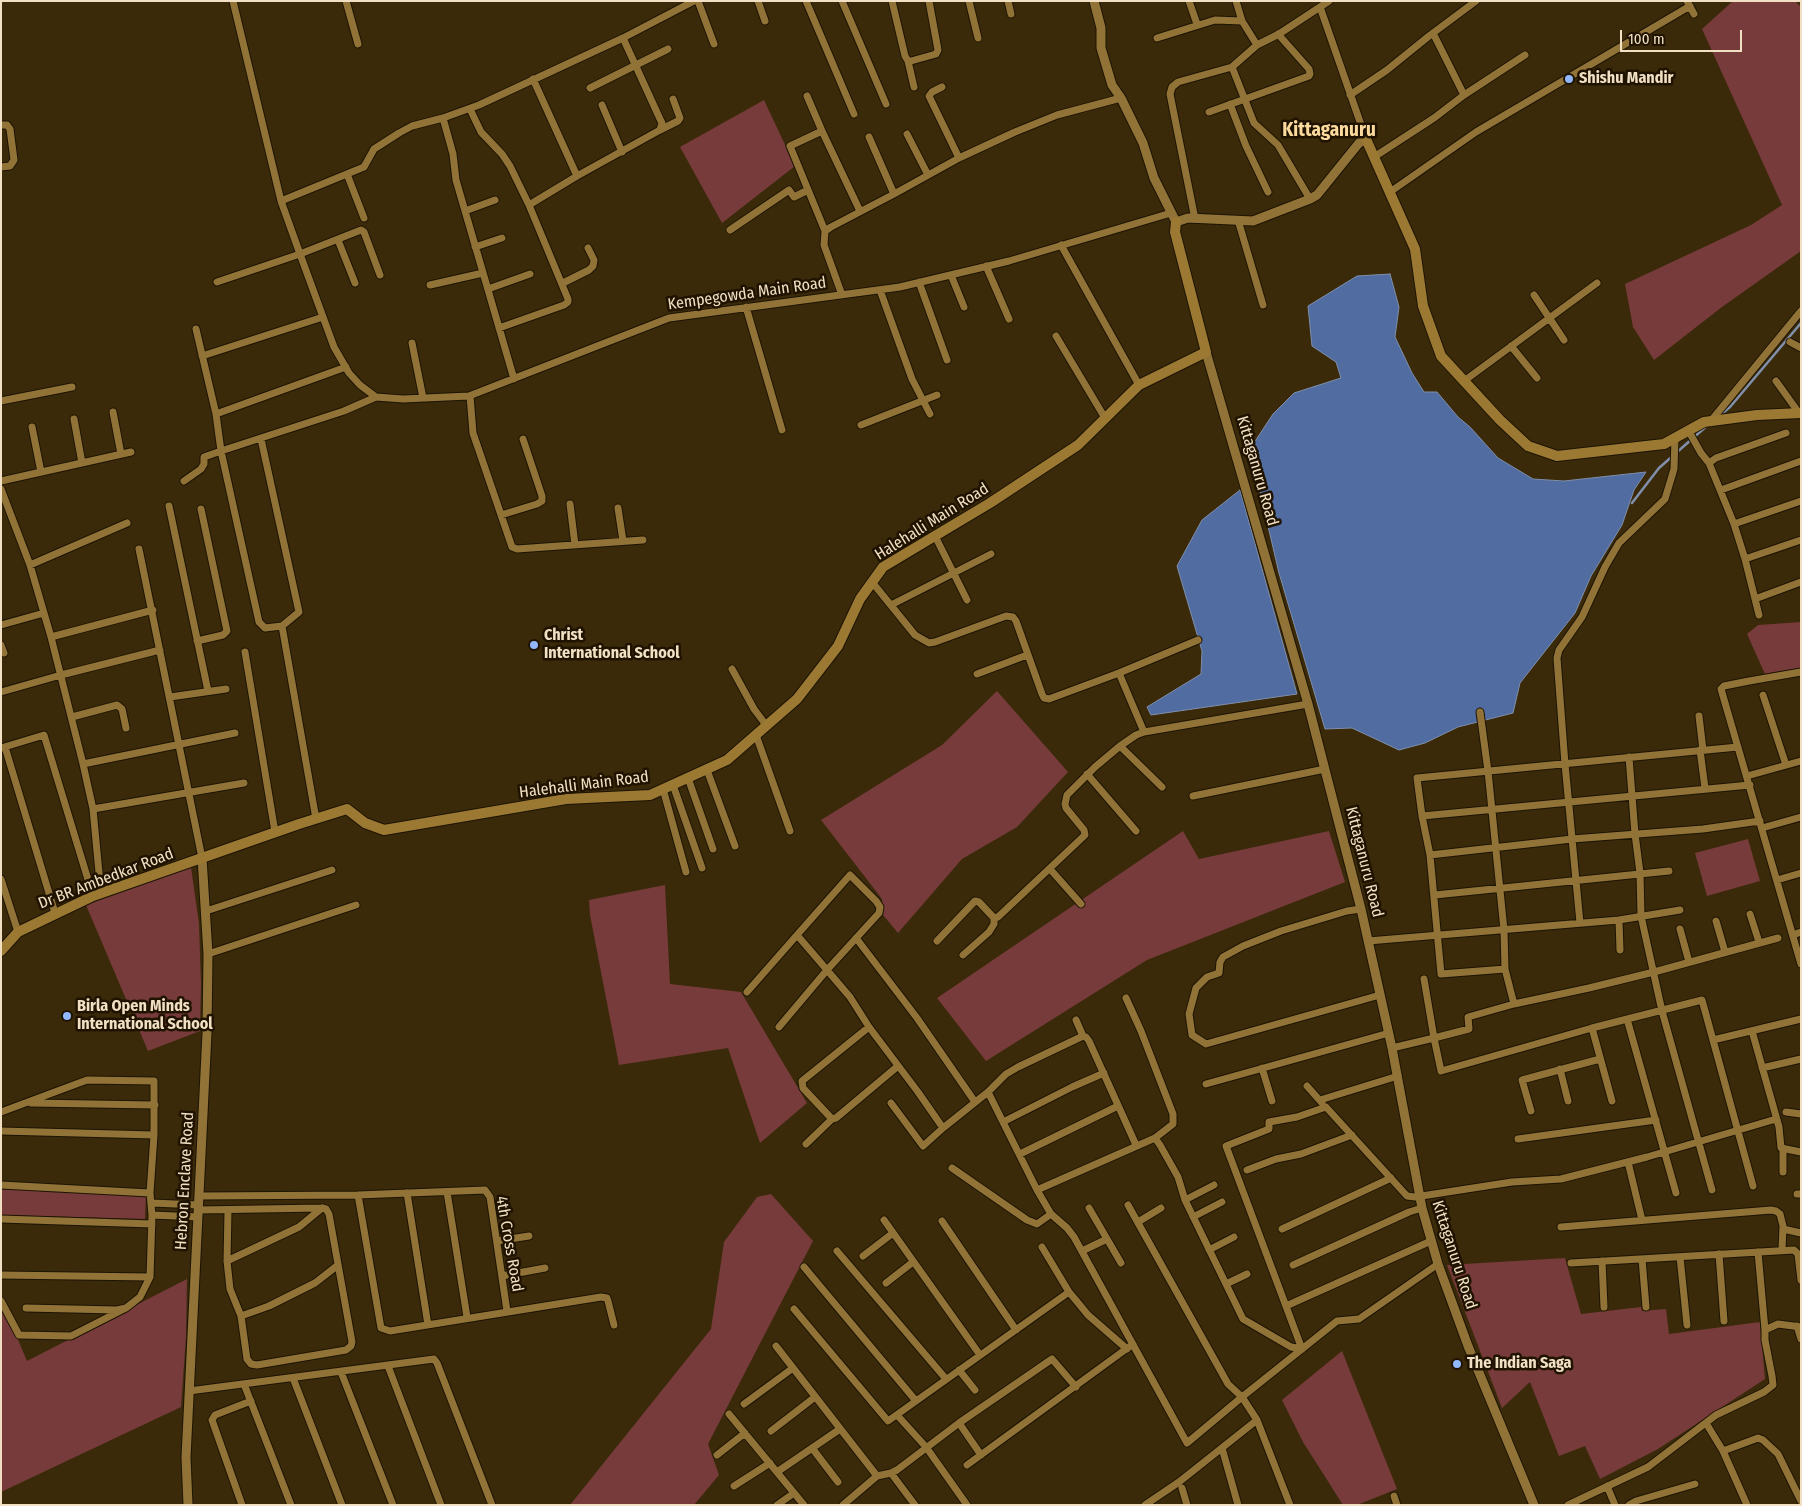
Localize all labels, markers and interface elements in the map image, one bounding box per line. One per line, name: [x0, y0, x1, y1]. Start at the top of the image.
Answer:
scale bar: [1622, 20, 1744, 52]
text: 100 m: [1628, 30, 1665, 48]
place label: Shishu Mandir: [1579, 69, 1673, 89]
marker: Shishu Mandir: [1563, 73, 1575, 85]
district label: Kittaganuru: [1282, 120, 1376, 142]
street label: Kempegowda Main Road: [667, 273, 827, 315]
street label: Kittaganuru Road: [1232, 414, 1282, 528]
street label: Halehalli Main Road: [872, 479, 992, 565]
place label: Christ International School: [544, 626, 680, 664]
marker: Christ International School: [528, 639, 540, 651]
street label: Halehalli Main Road: [518, 768, 650, 802]
street label: Kittaganuru Road: [1341, 805, 1387, 919]
street label: Dr BR Ambedkar Road: [36, 844, 176, 914]
place label: Birla Open Minds International School: [77, 997, 213, 1035]
marker: Birla Open Minds International School: [61, 1010, 73, 1022]
street label: Hebron Enclave Road: [172, 1112, 198, 1250]
street label: 4th Cross Road: [491, 1195, 527, 1293]
street label: Kittaganuru Road: [1427, 1198, 1481, 1312]
place label: The Indian Saga: [1467, 1354, 1572, 1374]
marker: The Indian Saga: [1451, 1358, 1463, 1370]

